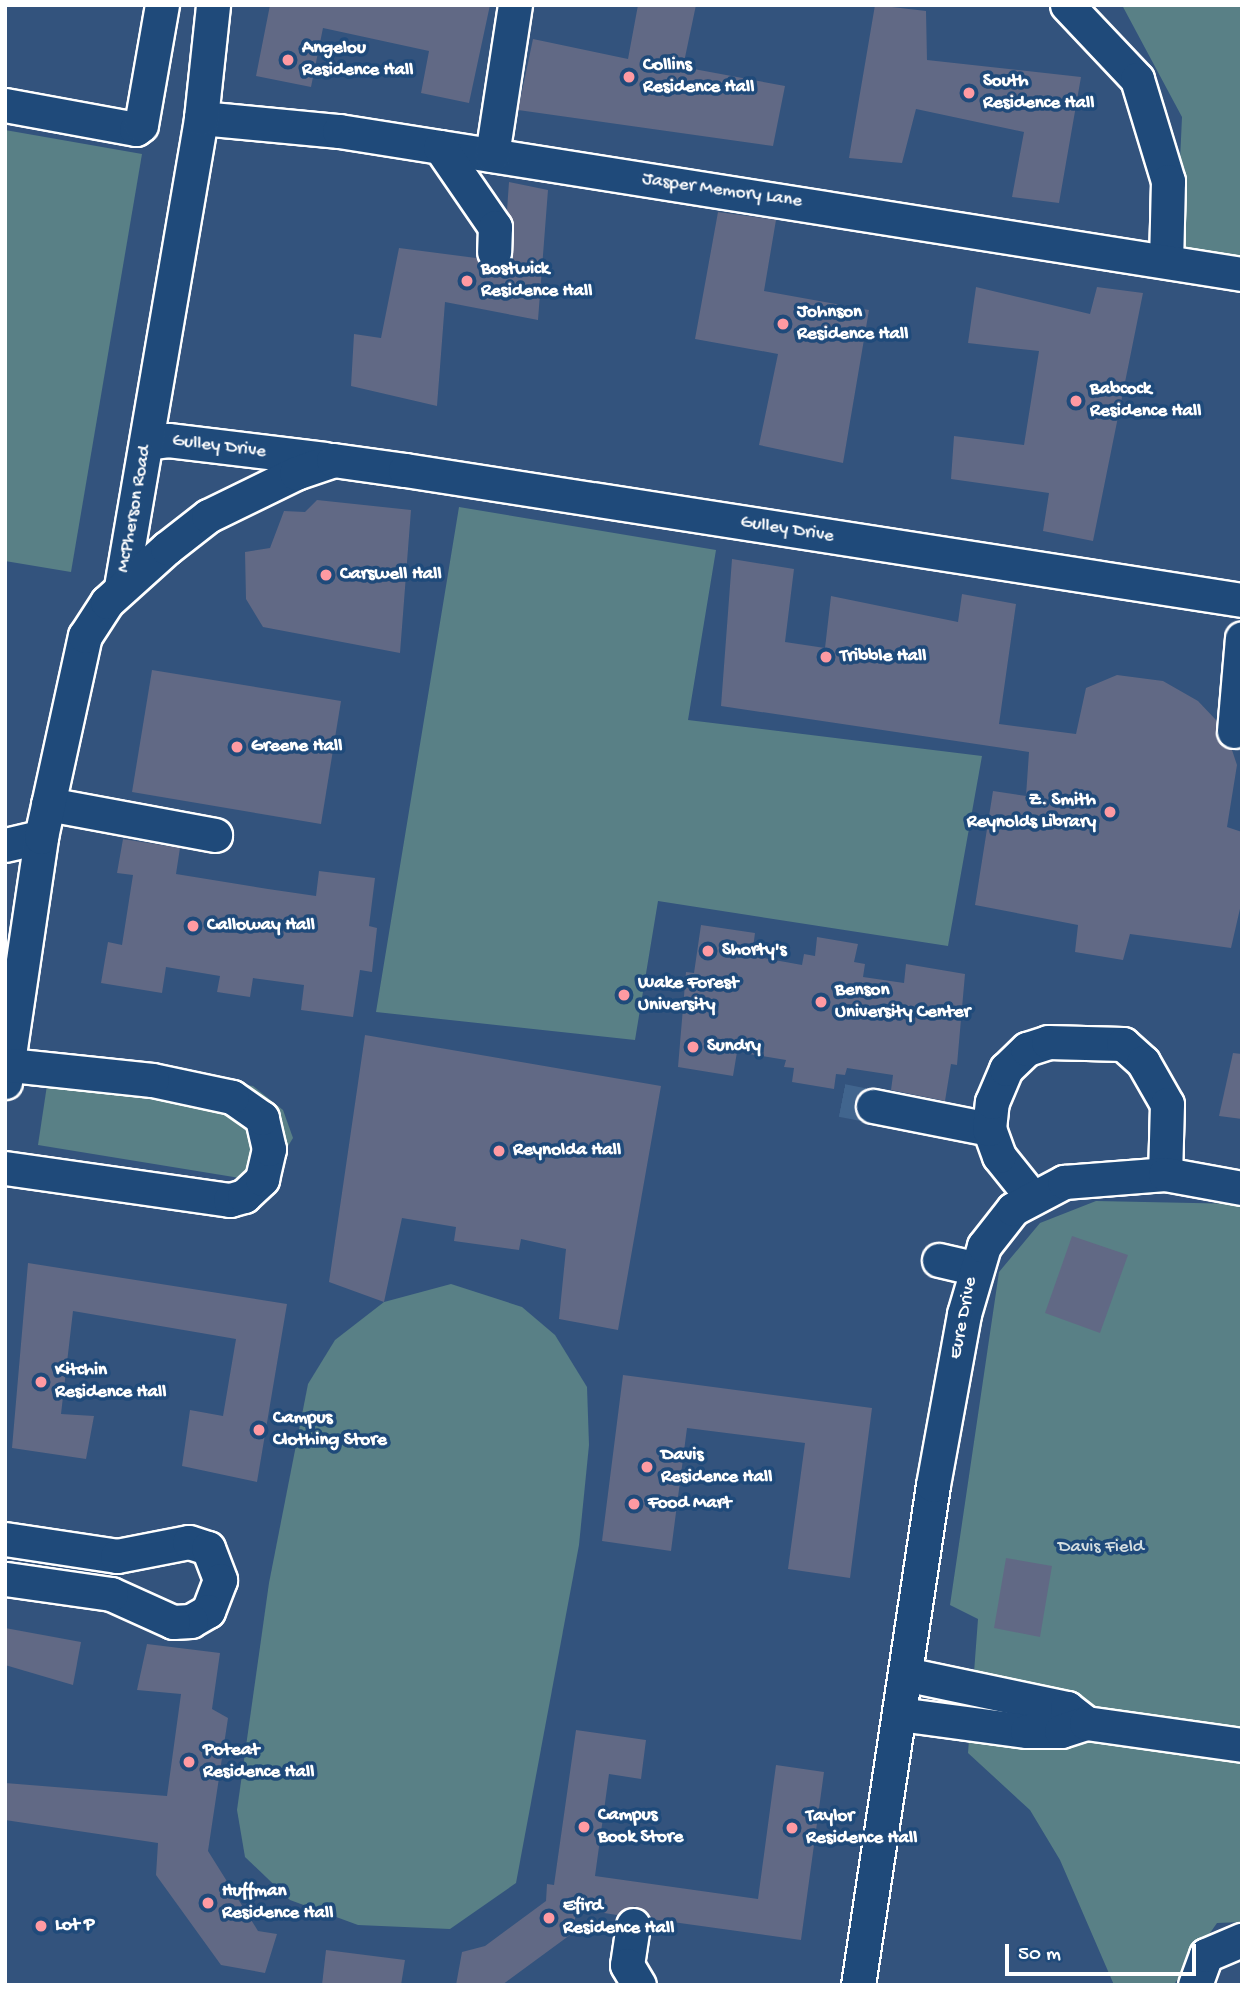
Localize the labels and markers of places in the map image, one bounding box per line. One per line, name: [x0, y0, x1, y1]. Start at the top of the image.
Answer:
place label: Angelou Residence Hall: [302, 38, 413, 82]
marker: Angelou Residence Hall: [280, 52, 296, 68]
place label: Collins Residence Hall: [643, 55, 754, 99]
marker: Collins Residence Hall: [621, 69, 637, 85]
place label: South Residence Hall: [983, 71, 1094, 115]
marker: South Residence Hall: [961, 85, 977, 101]
place label: Bostwick Residence Hall: [481, 259, 592, 303]
marker: Bostwick Residence Hall: [459, 273, 475, 289]
place label: Johnson Residence Hall: [797, 302, 908, 346]
marker: Johnson Residence Hall: [775, 316, 791, 332]
place label: Babcock Residence Hall: [1090, 379, 1201, 423]
marker: Babcock Residence Hall: [1068, 393, 1084, 409]
place label: Carswell Hall: [340, 564, 442, 586]
marker: Carswell Hall: [318, 567, 334, 583]
place label: Tribble Hall: [840, 646, 926, 668]
marker: Tribble Hall: [818, 649, 834, 665]
place label: Greene Hall: [251, 736, 342, 758]
marker: Greene Hall: [229, 739, 245, 755]
place label: Z. Smith Reynolds Library: [967, 790, 1096, 834]
marker: Z. Smith Reynolds Library: [1102, 804, 1118, 820]
place label: Calloway Hall: [207, 915, 315, 937]
marker: Calloway Hall: [185, 918, 201, 934]
place label: Shorty's: [722, 940, 787, 962]
marker: Shorty's: [700, 943, 716, 959]
place label: Wake Forest University: [638, 973, 738, 1017]
place label: Benson University Center: [835, 980, 970, 1024]
marker: Wake Forest University: [616, 987, 632, 1003]
marker: Benson University Center: [813, 994, 829, 1010]
place label: Sundry: [707, 1036, 761, 1058]
marker: Sundry: [685, 1039, 701, 1055]
place label: Reynolda Hall: [513, 1140, 621, 1162]
marker: Reynolda Hall: [491, 1143, 507, 1159]
place label: Kitchin Residence Hall: [55, 1360, 166, 1404]
marker: Kitchin Residence Hall: [33, 1374, 49, 1390]
place label: Campus Clothing Store: [273, 1408, 387, 1452]
marker: Campus Clothing Store: [251, 1422, 267, 1438]
place label: Davis Residence Hall: [661, 1445, 772, 1489]
marker: Davis Residence Hall: [639, 1459, 655, 1475]
place label: Food Mart: [648, 1493, 731, 1515]
marker: Food Mart: [626, 1496, 642, 1512]
place label: Poteat Residence Hall: [203, 1740, 314, 1784]
marker: Poteat Residence Hall: [181, 1754, 197, 1770]
place label: Campus Book Store: [598, 1805, 683, 1849]
place label: Taylor Residence Hall: [806, 1806, 917, 1850]
marker: Campus Book Store: [576, 1819, 592, 1835]
marker: Taylor Residence Hall: [784, 1820, 800, 1836]
place label: Huffman Residence Hall: [222, 1881, 333, 1925]
marker: Huffman Residence Hall: [200, 1895, 216, 1911]
place label: Efird Residence Hall: [563, 1896, 674, 1940]
marker: Efird Residence Hall: [541, 1910, 557, 1926]
place label: Lot P: [55, 1915, 95, 1937]
marker: Lot P: [33, 1918, 49, 1934]

